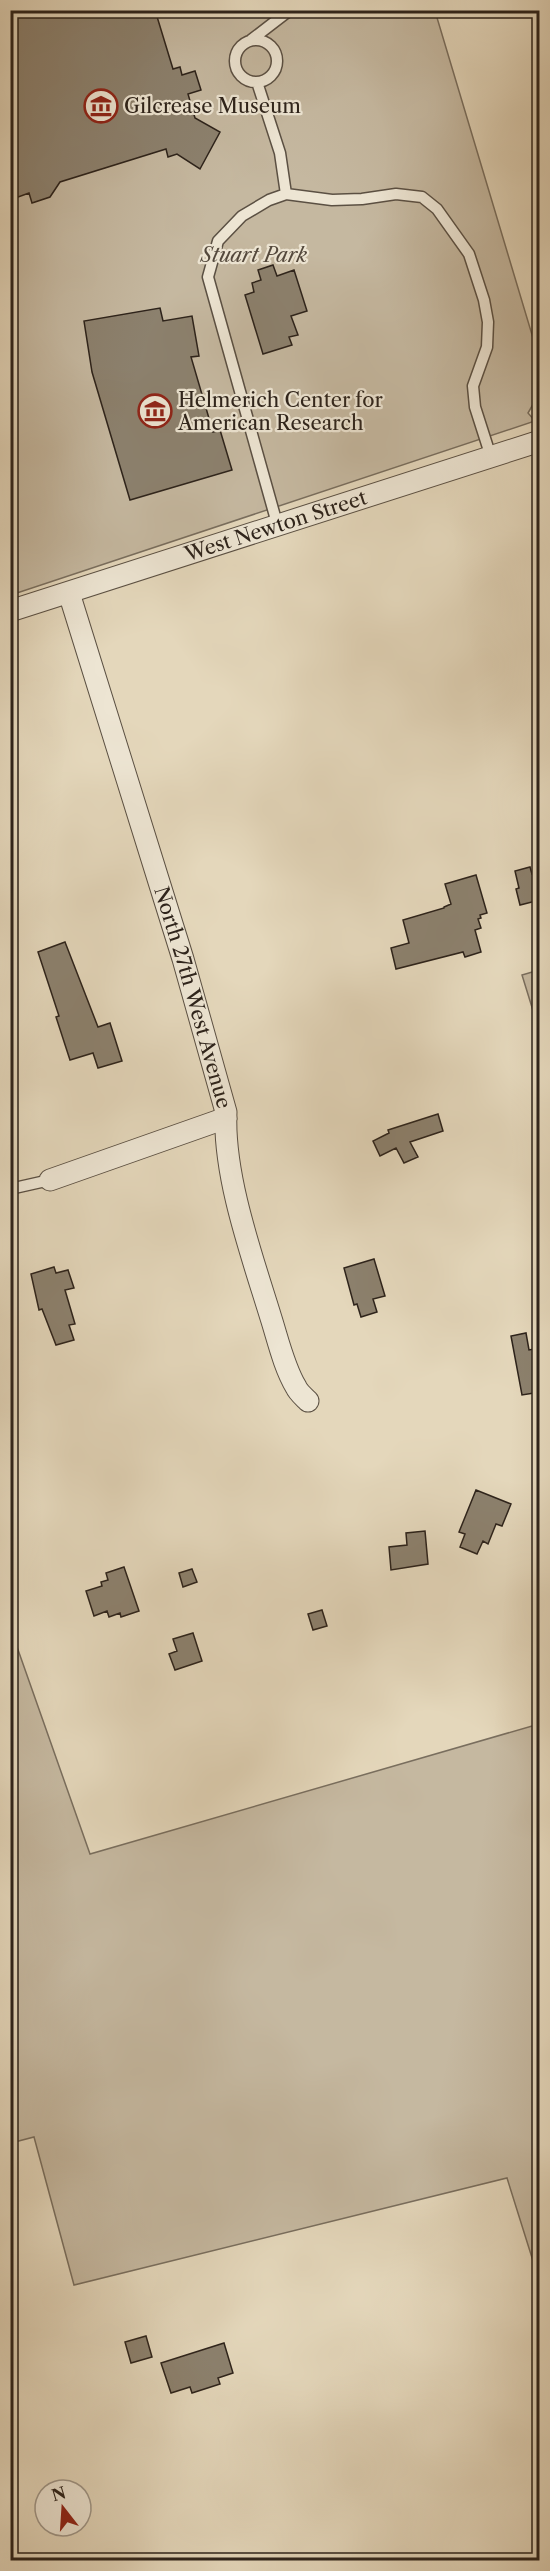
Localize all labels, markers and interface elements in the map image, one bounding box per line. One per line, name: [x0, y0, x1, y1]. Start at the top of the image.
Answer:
museum icon: Gilcrease Museum: [83, 88, 119, 124]
place label: Gilcrease Museum: [124, 94, 301, 118]
park label: Stuart Park: [200, 243, 308, 267]
place label: Helmerich Center for American Research: [177, 388, 383, 435]
museum icon: Helmerich Center for American Research: [137, 393, 173, 429]
street label: West Newton Street: [181, 485, 370, 567]
street label: North 27th West Avenue: [149, 884, 236, 1111]
north arrow: [33, 2478, 93, 2538]
text: N: [49, 2482, 68, 2505]

